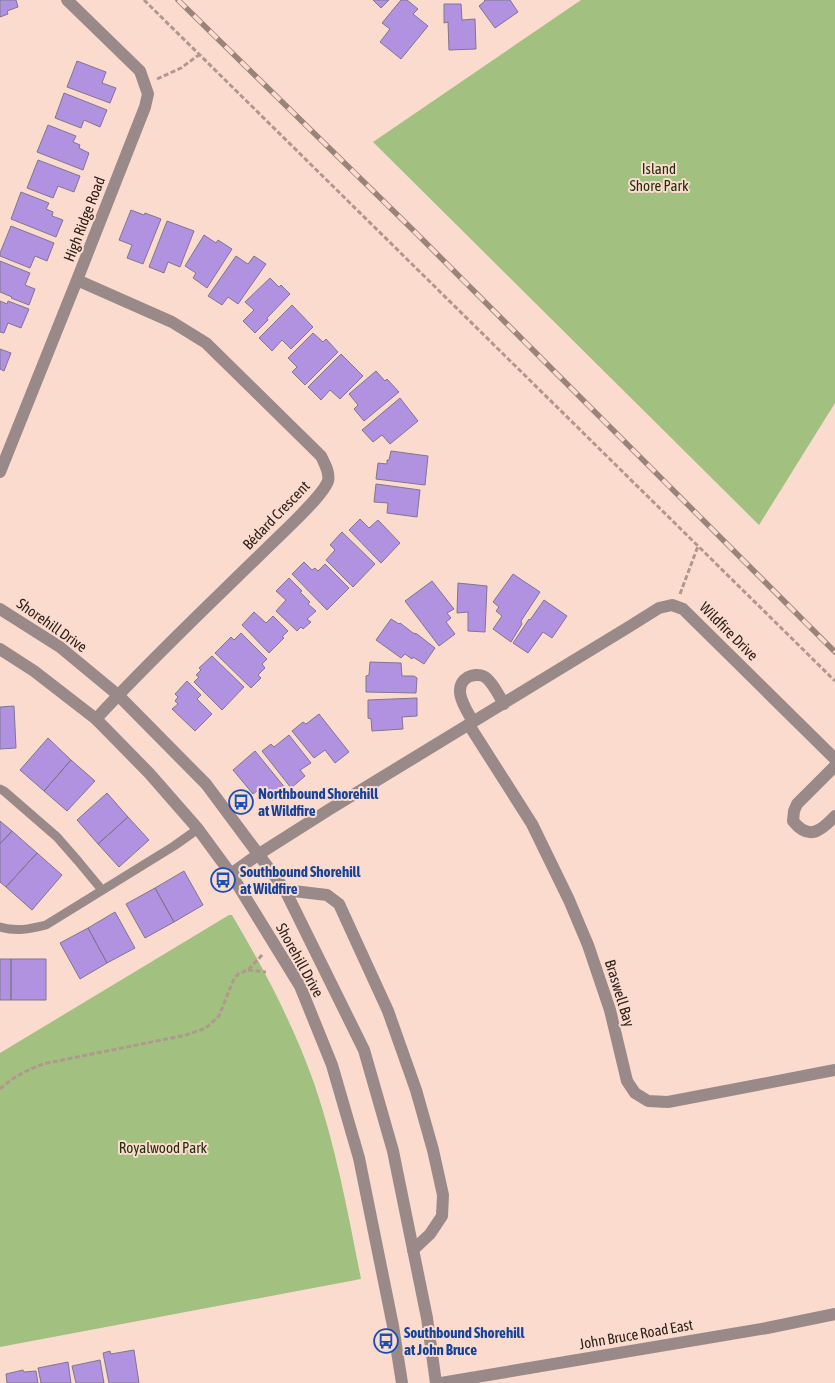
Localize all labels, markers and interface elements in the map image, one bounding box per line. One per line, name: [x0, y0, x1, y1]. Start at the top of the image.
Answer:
park label: Island Shore Park: [630, 160, 689, 194]
street label: High Ridge Road: [60, 174, 108, 264]
street label: Bédard Crescent: [239, 477, 313, 553]
street label: Shorehill Drive: [14, 595, 90, 656]
street label: Wildfire Drive: [696, 598, 762, 664]
place label: Northbound Shorehill at Wildfire: [258, 785, 379, 819]
bus stop icon: Northbound Shorehill at Wildfire: [228, 789, 254, 815]
place label: Southbound Shorehill at Wildfire: [240, 863, 362, 897]
bus stop icon: Southbound Shorehill at Wildfire: [210, 867, 236, 893]
street label: Shorehill Drive: [273, 920, 327, 1000]
street label: Braswell Bay: [602, 957, 638, 1029]
park label: Royalwood Park: [119, 1139, 208, 1156]
street label: John Bruce Road East: [578, 1316, 694, 1352]
place label: Southbound Shorehill at John Bruce: [404, 1324, 526, 1358]
bus stop icon: Southbound Shorehill at John Bruce: [373, 1328, 399, 1354]

